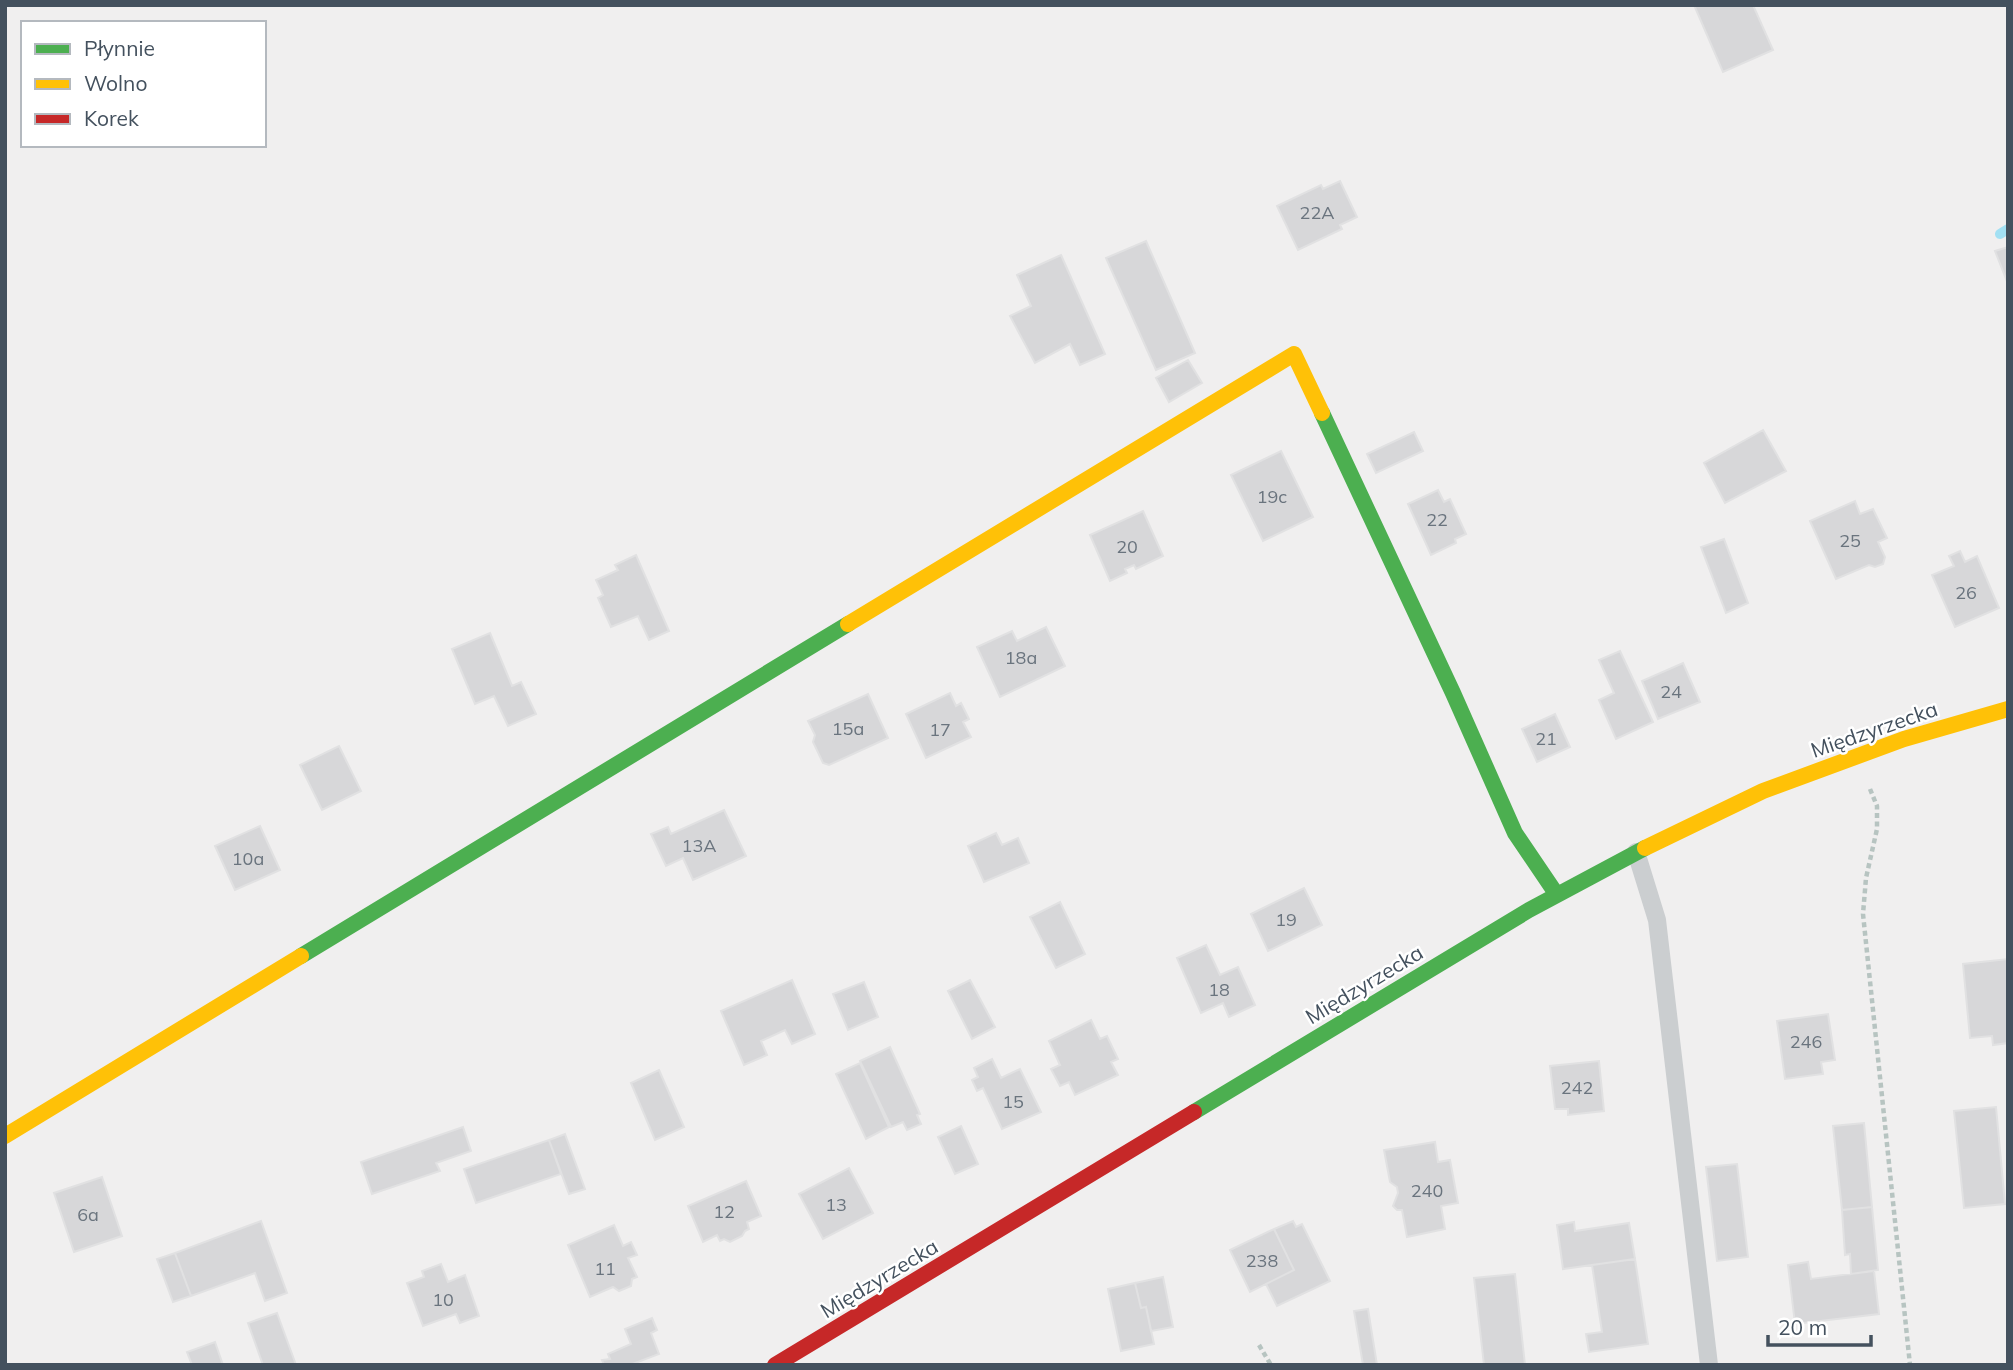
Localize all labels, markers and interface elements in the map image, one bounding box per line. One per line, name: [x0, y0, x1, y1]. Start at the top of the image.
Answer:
legend: [21, 21, 266, 147]
text: Płynnie: [84, 35, 155, 61]
text: Wolno: [84, 70, 147, 96]
text: Korek: [84, 105, 139, 131]
house number: 22A: [1300, 201, 1334, 224]
house number: 19c: [1257, 485, 1287, 508]
house number: 22: [1426, 508, 1448, 531]
house number: 25: [1839, 529, 1861, 552]
house number: 20: [1116, 535, 1138, 558]
house number: 26: [1955, 581, 1977, 604]
house number: 18a: [1005, 646, 1037, 669]
house number: 24: [1660, 680, 1682, 703]
street label: Międzyrzecka: [1807, 695, 1941, 763]
house number: 15a: [832, 717, 864, 740]
house number: 17: [929, 718, 951, 741]
house number: 21: [1535, 727, 1557, 750]
house number: 13A: [682, 834, 716, 857]
house number: 10a: [232, 847, 264, 870]
house number: 19: [1275, 908, 1297, 931]
street label: Międzyrzecka: [1301, 939, 1427, 1029]
house number: 18: [1208, 978, 1230, 1001]
house number: 246: [1790, 1030, 1822, 1053]
house number: 242: [1561, 1076, 1593, 1099]
house number: 15: [1002, 1090, 1024, 1113]
house number: 240: [1411, 1179, 1443, 1202]
house number: 13: [825, 1193, 847, 1216]
house number: 12: [713, 1200, 735, 1223]
house number: 6a: [77, 1203, 99, 1226]
street label: Międzyrzecka: [816, 1233, 942, 1323]
house number: 238: [1246, 1249, 1278, 1272]
house number: 11: [594, 1257, 616, 1280]
house number: 10: [432, 1288, 454, 1311]
scale bar: [1768, 1304, 1871, 1348]
text: 20 m: [1778, 1314, 1827, 1340]

